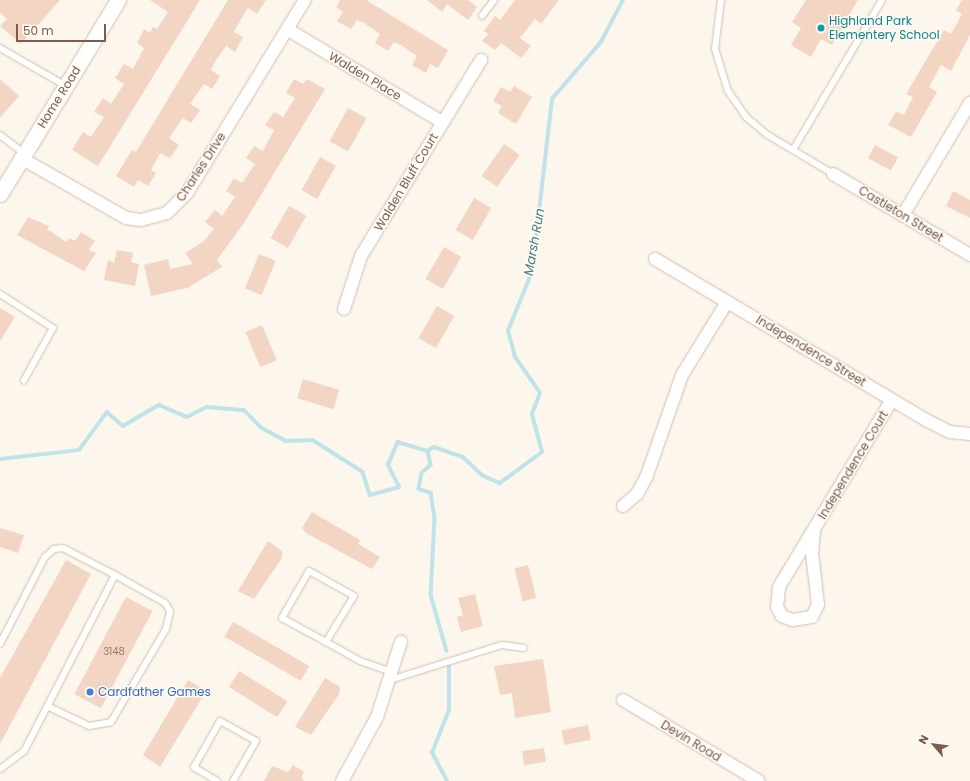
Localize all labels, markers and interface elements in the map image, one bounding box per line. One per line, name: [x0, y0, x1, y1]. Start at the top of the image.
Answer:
place label: Highland Park Elementery School: [829, 14, 940, 42]
scale bar: [18, 16, 108, 42]
text: 50 m: [23, 22, 54, 39]
marker: Highland Park Elementery School: [816, 23, 826, 33]
street label: Walden Place: [326, 49, 404, 103]
street label: Home Road: [34, 63, 84, 131]
street label: Charles Drive: [173, 130, 229, 204]
street label: Walden Bluff Court: [371, 130, 441, 234]
street label: Castleton Street: [856, 183, 946, 245]
water label: Marsh Run: [521, 207, 549, 277]
street label: Independence Street: [753, 312, 869, 390]
street label: Independence Court: [815, 408, 891, 522]
house number: 3148: [103, 646, 125, 658]
place label: Cardfather Games: [98, 685, 211, 699]
marker: Cardfather Games: [85, 687, 95, 697]
street label: Devin Road: [658, 717, 724, 765]
north arrow: [914, 725, 954, 765]
text: N: [914, 732, 932, 747]

